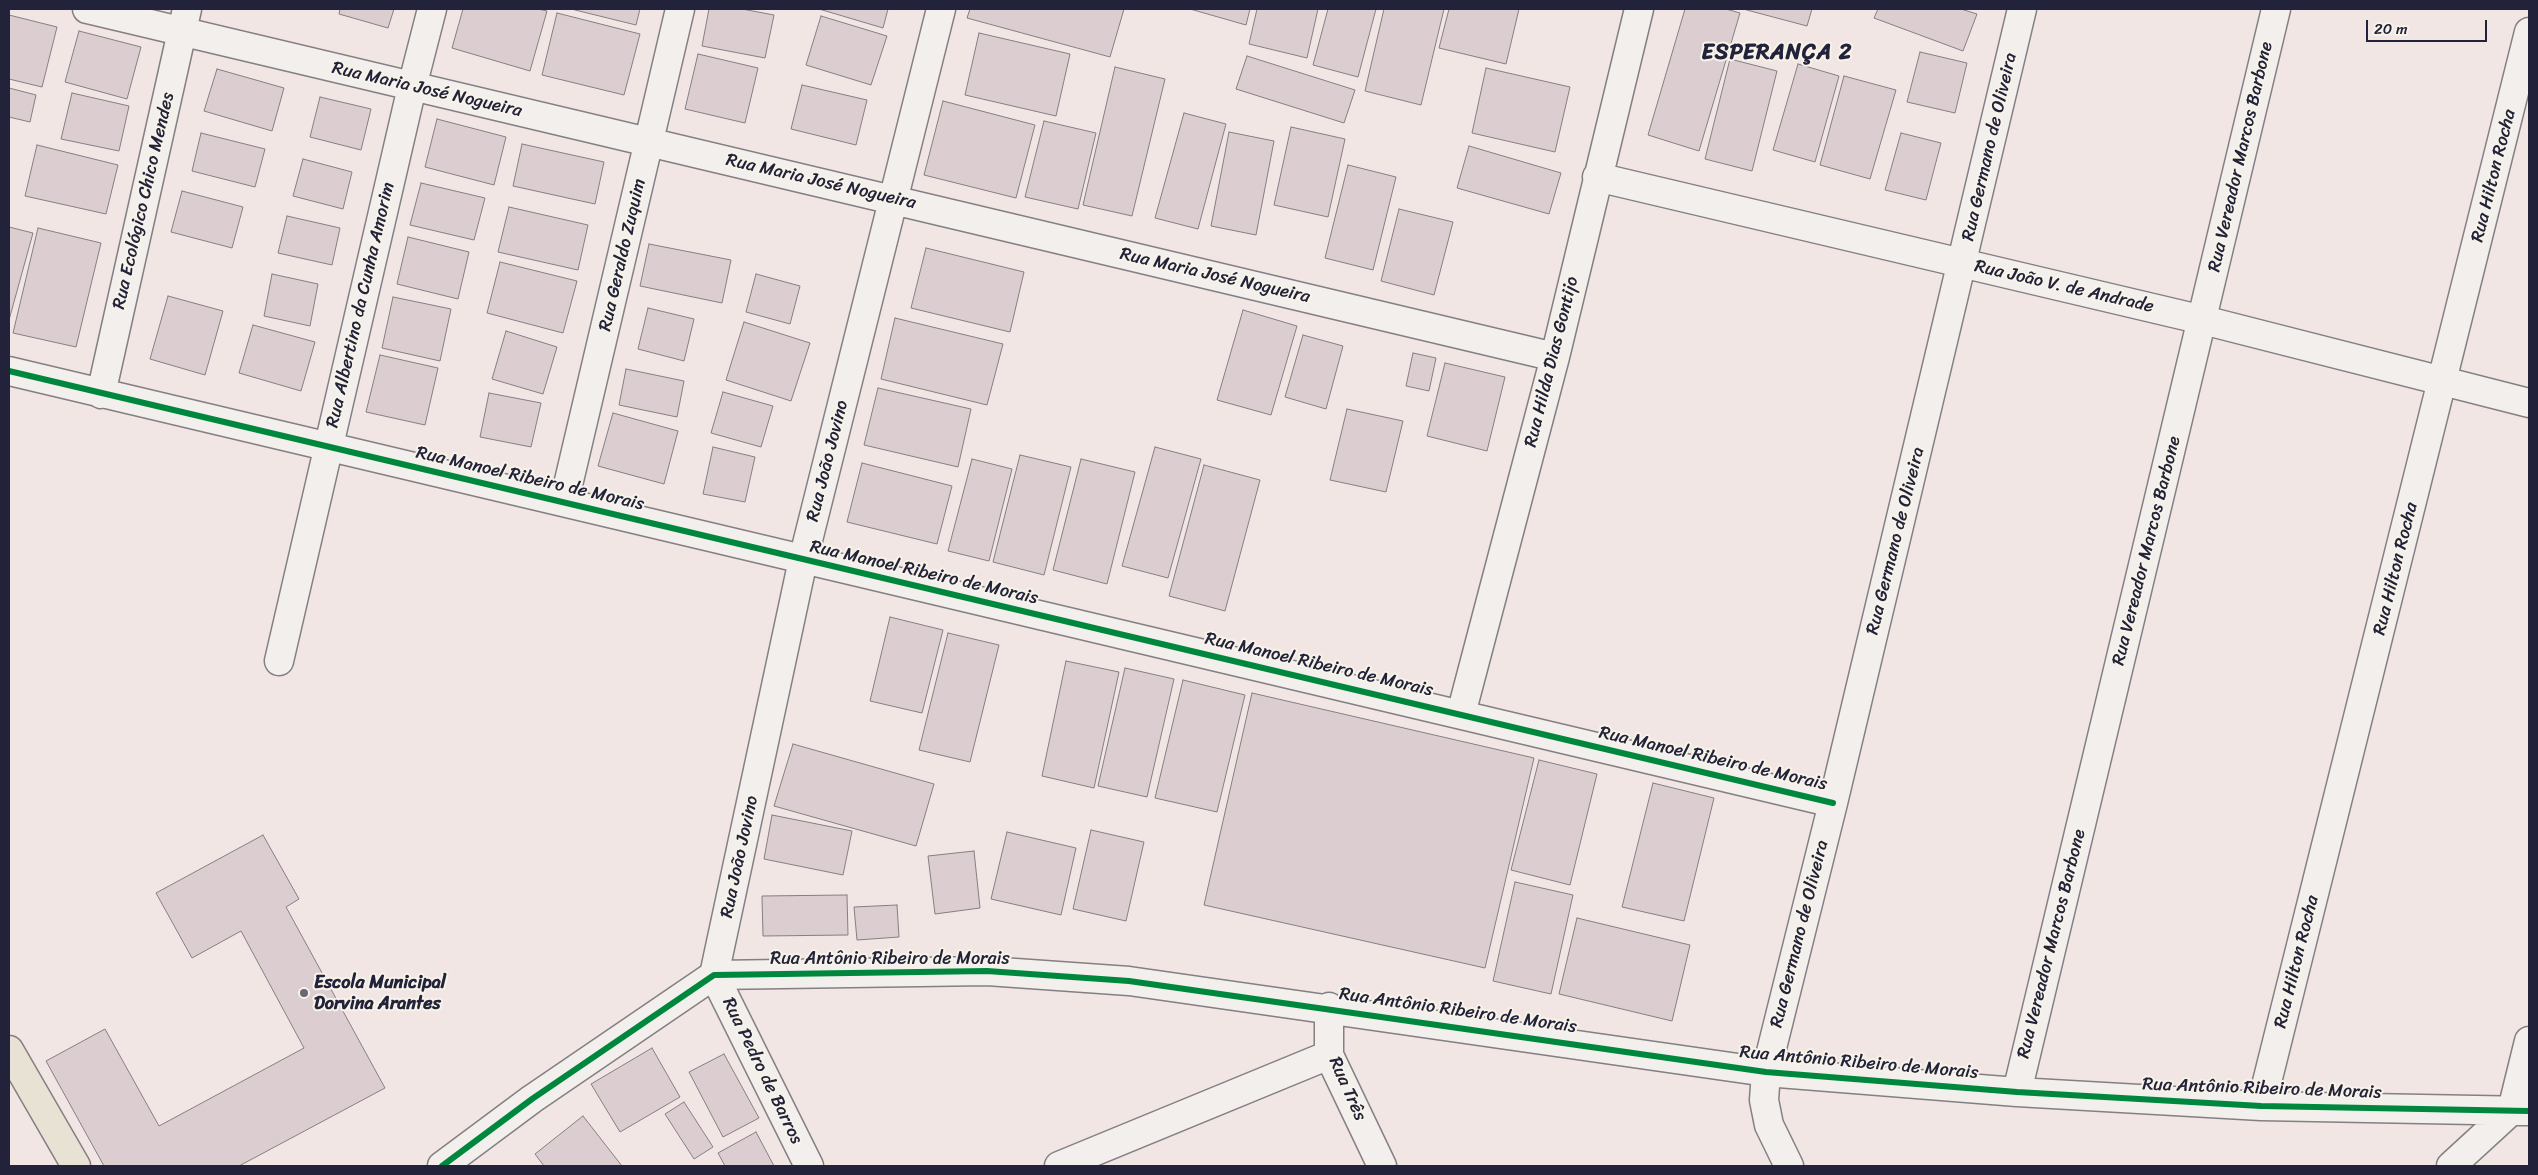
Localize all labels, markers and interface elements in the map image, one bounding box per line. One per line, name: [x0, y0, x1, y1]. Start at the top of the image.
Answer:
scale bar: [2368, 10, 2489, 42]
text: 20 m: [2374, 16, 2408, 42]
district label: ESPERANÇA 2: [1700, 40, 1854, 66]
street label: Rua Vereador Marcos Barbone: [2204, 40, 2278, 274]
street label: Rua Germano de Oliveira: [1958, 51, 2022, 243]
street label: Rua Maria José Nogueira: [330, 58, 524, 122]
street label: Rua Ecológico Chico Mendes: [109, 91, 179, 311]
street label: Rua Hilton Rocha: [2467, 107, 2521, 245]
street label: Rua Maria José Nogueira: [724, 150, 918, 214]
street label: Rua Geraldo Zuquim: [595, 177, 651, 333]
street label: Rua Albertino da Cunha Amorim: [322, 180, 400, 430]
street label: Rua Maria José Nogueira: [1118, 244, 1312, 308]
street label: Rua João V. de Andrade: [1972, 256, 2156, 318]
street label: Rua Hilda Dias Gontijo: [1520, 274, 1584, 450]
street label: Rua João Jovino: [802, 398, 854, 524]
street label: Rua Vereador Marcos Barbone: [2108, 434, 2186, 668]
street label: Rua Manoel Ribeiro de Morais: [414, 442, 646, 516]
street label: Rua Germano de Oliveira: [1862, 445, 1930, 637]
street label: Rua Hilton Rocha: [2369, 500, 2423, 638]
street label: Rua Manoel Ribeiro de Morais: [808, 536, 1040, 610]
street label: Rua Manoel Ribeiro de Morais: [1203, 628, 1435, 702]
street label: Rua Manoel Ribeiro de Morais: [1597, 722, 1829, 796]
street label: Rua João Jovino: [717, 794, 763, 920]
street label: Rua Vereador Marcos Barbone: [2013, 827, 2091, 1061]
street label: Rua Germano de Oliveira: [1766, 838, 1834, 1030]
street label: Rua Hilton Rocha: [2270, 893, 2324, 1031]
street label: Rua Antônio Ribeiro de Morais: [770, 948, 1010, 970]
place label: Escola Municipal Dorvina Arantes: [314, 972, 446, 1014]
street label: Rua Antônio Ribeiro de Morais: [1338, 984, 1578, 1038]
marker: Escola Municipal Dorvina Arantes: [298, 987, 310, 999]
street label: Rua Pedro de Barros: [717, 994, 807, 1148]
street label: Rua Antônio Ribeiro de Morais: [1739, 1042, 1979, 1084]
street label: Rua Três: [1323, 1054, 1371, 1124]
street label: Rua Antônio Ribeiro de Morais: [2142, 1074, 2382, 1104]

